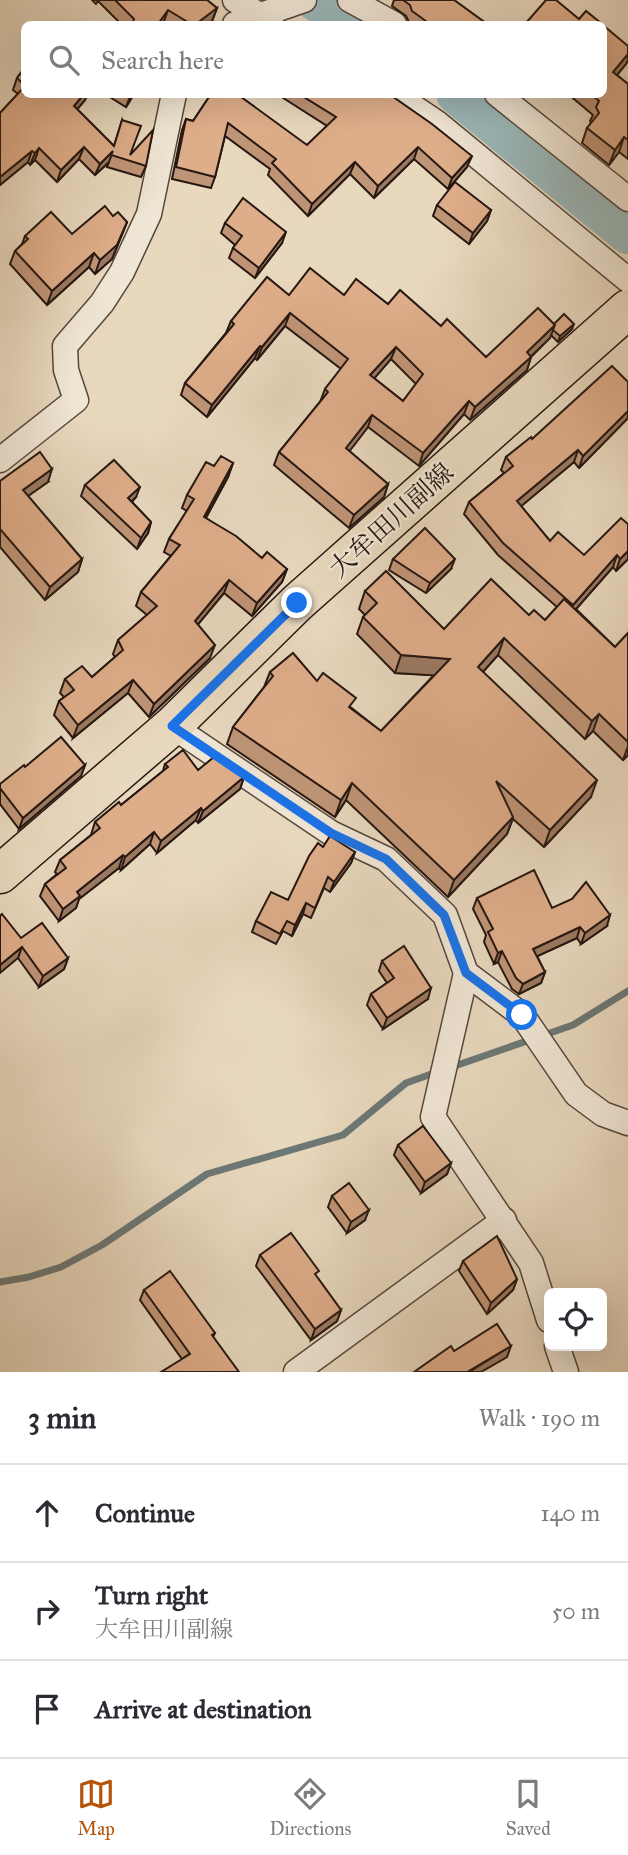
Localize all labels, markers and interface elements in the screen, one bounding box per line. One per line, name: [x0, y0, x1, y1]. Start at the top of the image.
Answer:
search box: [21, 21, 607, 98]
icon: search: [45, 41, 83, 79]
text: Search here: [101, 44, 224, 76]
street label: 大牟田川副線: [322, 456, 460, 584]
route end: [281, 587, 312, 618]
route start: [506, 999, 537, 1030]
map controls: [544, 1288, 607, 1351]
button: locate: [544, 1288, 607, 1351]
text: 3 min: [28, 1400, 96, 1436]
text: Walk · 190 m: [479, 1404, 600, 1432]
icon: ahead: [28, 1494, 66, 1532]
text: Continue: [95, 1497, 195, 1529]
text: 140 m: [540, 1499, 600, 1527]
text: Turn right: [95, 1579, 208, 1611]
icon: right: [28, 1592, 66, 1630]
text: 50 m: [552, 1597, 600, 1625]
text: 大牟田川副線: [95, 1615, 233, 1643]
icon: arrive: [28, 1690, 66, 1728]
text: Arrive at destination: [95, 1693, 312, 1725]
tab: Map: [77, 1775, 115, 1840]
tab: Directions: [269, 1775, 351, 1840]
tab: Saved: [506, 1775, 551, 1840]

